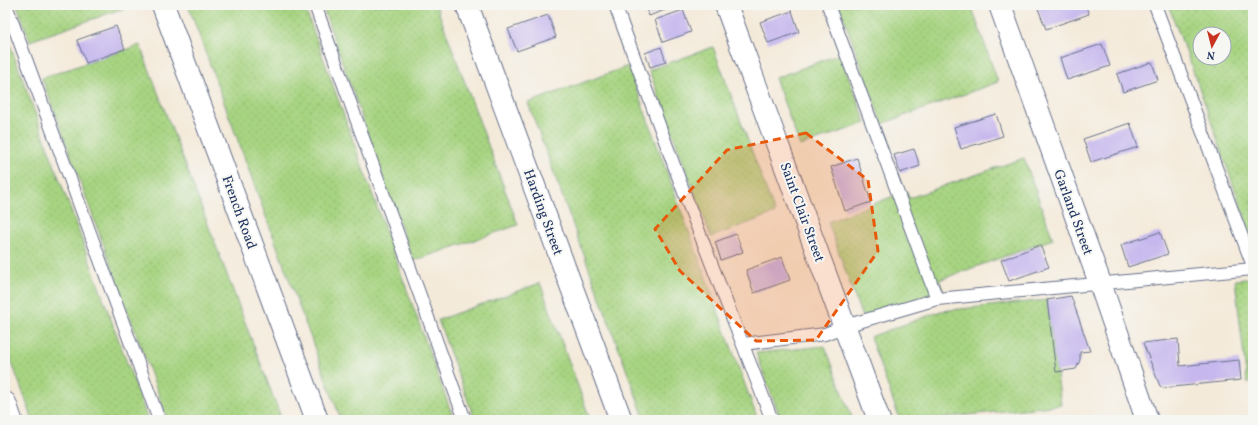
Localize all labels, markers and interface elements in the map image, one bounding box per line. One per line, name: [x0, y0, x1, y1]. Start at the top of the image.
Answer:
north arrow: [1192, 26, 1232, 66]
text: N: [1206, 47, 1216, 62]
street label: Saint Clair Street: [775, 160, 828, 265]
street label: Harding Street: [518, 167, 567, 258]
street label: Garland Street: [1048, 167, 1097, 258]
street label: French Road: [217, 173, 261, 252]

